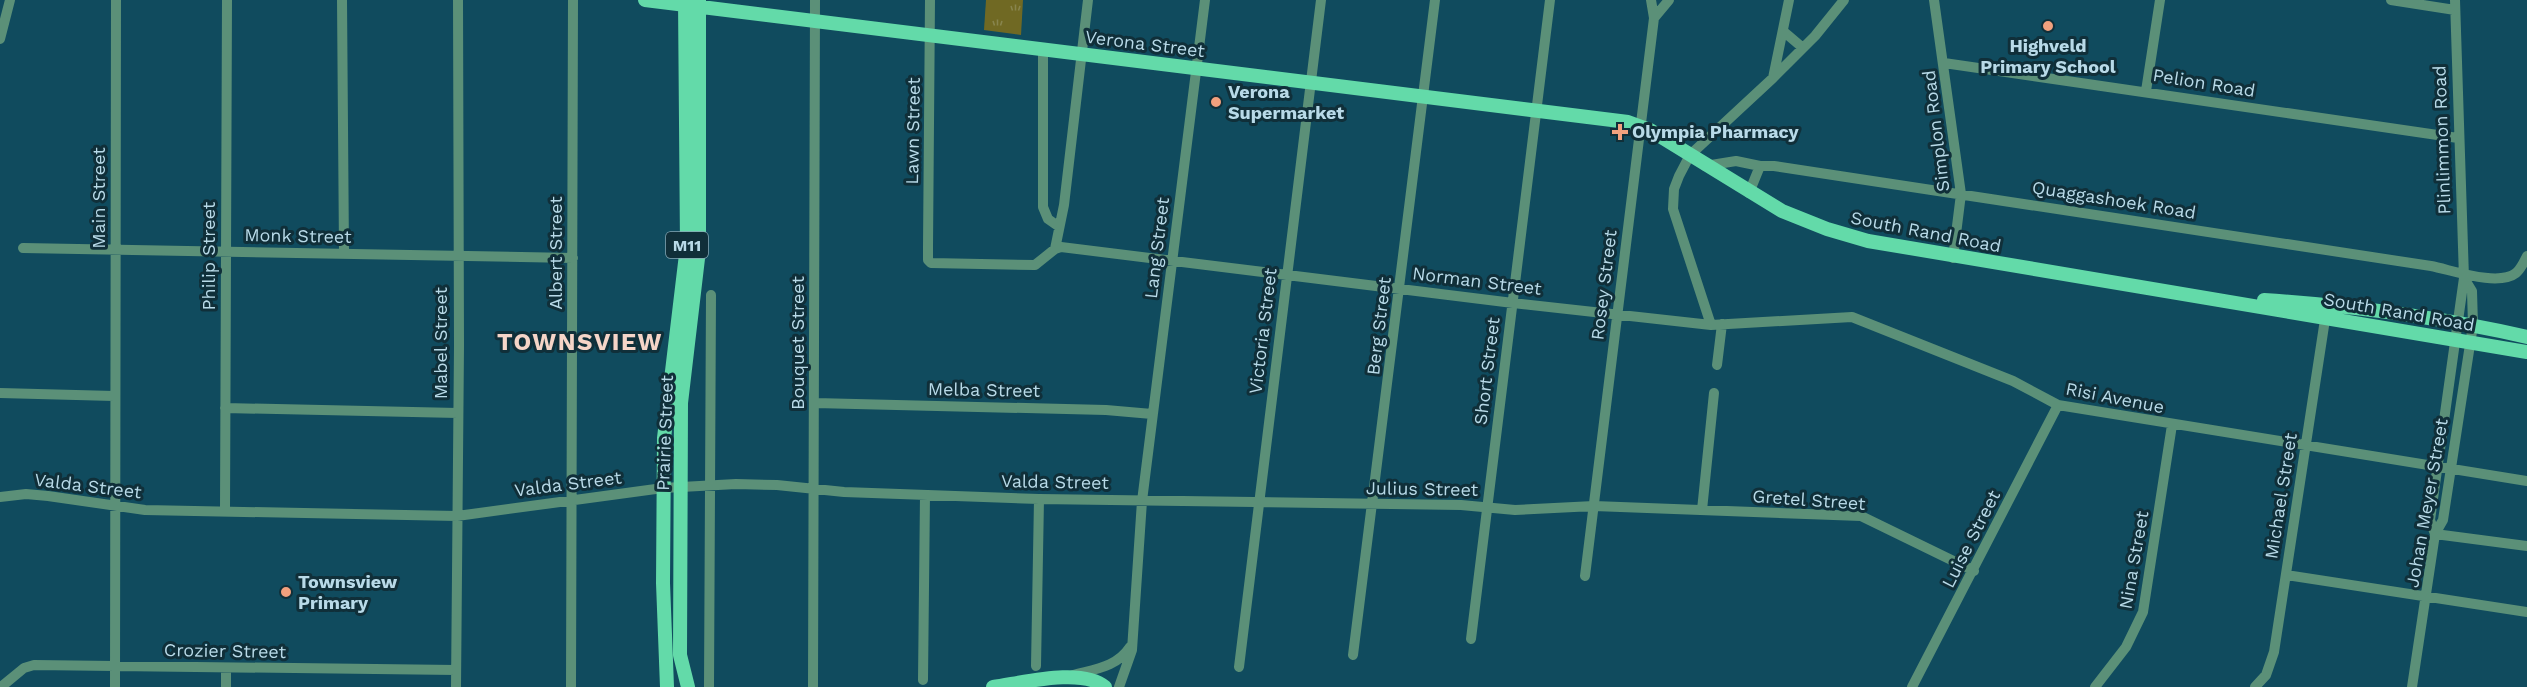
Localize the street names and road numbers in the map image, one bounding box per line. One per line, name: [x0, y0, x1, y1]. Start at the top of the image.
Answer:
street label: Verona Street: [1084, 26, 1207, 61]
street label: Pelion Road: [2151, 64, 2257, 101]
street label: Plinlimmon Road: [2428, 65, 2455, 215]
street label: Simplon Road: [1918, 69, 1953, 193]
street label: Lawn Street: [901, 77, 924, 185]
street label: Main Street: [88, 147, 109, 249]
street label: Quaggashoek Road: [2031, 176, 2198, 223]
street label: Albert Street: [545, 196, 566, 310]
street label: Lang Street: [1140, 196, 1173, 300]
street label: Philip Street: [198, 201, 219, 310]
street label: South Rand Road: [1849, 207, 2003, 256]
street label: Monk Street: [244, 224, 352, 247]
street label: Rosey Street: [1586, 228, 1621, 341]
road number: M11: [666, 232, 708, 258]
street label: Norman Street: [1411, 262, 1543, 299]
street label: Victoria Street: [1244, 266, 1281, 395]
street label: Berg Street: [1362, 275, 1395, 376]
street label: Bouquet Street: [787, 276, 808, 410]
street label: Mabel Street: [430, 286, 451, 399]
street label: South Rand Road: [2322, 288, 2476, 335]
street label: Short Street: [1469, 316, 1504, 426]
street label: Prairie Street: [652, 374, 677, 491]
street label: Melba Street: [928, 378, 1041, 401]
street label: Risi Avenue: [2064, 378, 2166, 417]
street label: Johan Meyer Street: [2401, 416, 2452, 589]
street label: Michael Street: [2260, 431, 2301, 560]
street label: Valda Street: [513, 466, 623, 500]
street label: Valda Street: [33, 469, 143, 503]
street label: Valda Street: [1001, 470, 1109, 493]
street label: Julius Street: [1366, 477, 1479, 500]
street label: Gretel Street: [1752, 485, 1867, 514]
street label: Luise Street: [1937, 486, 2004, 591]
street label: Nina Street: [2115, 509, 2153, 611]
street label: Crozier Street: [164, 639, 287, 662]

